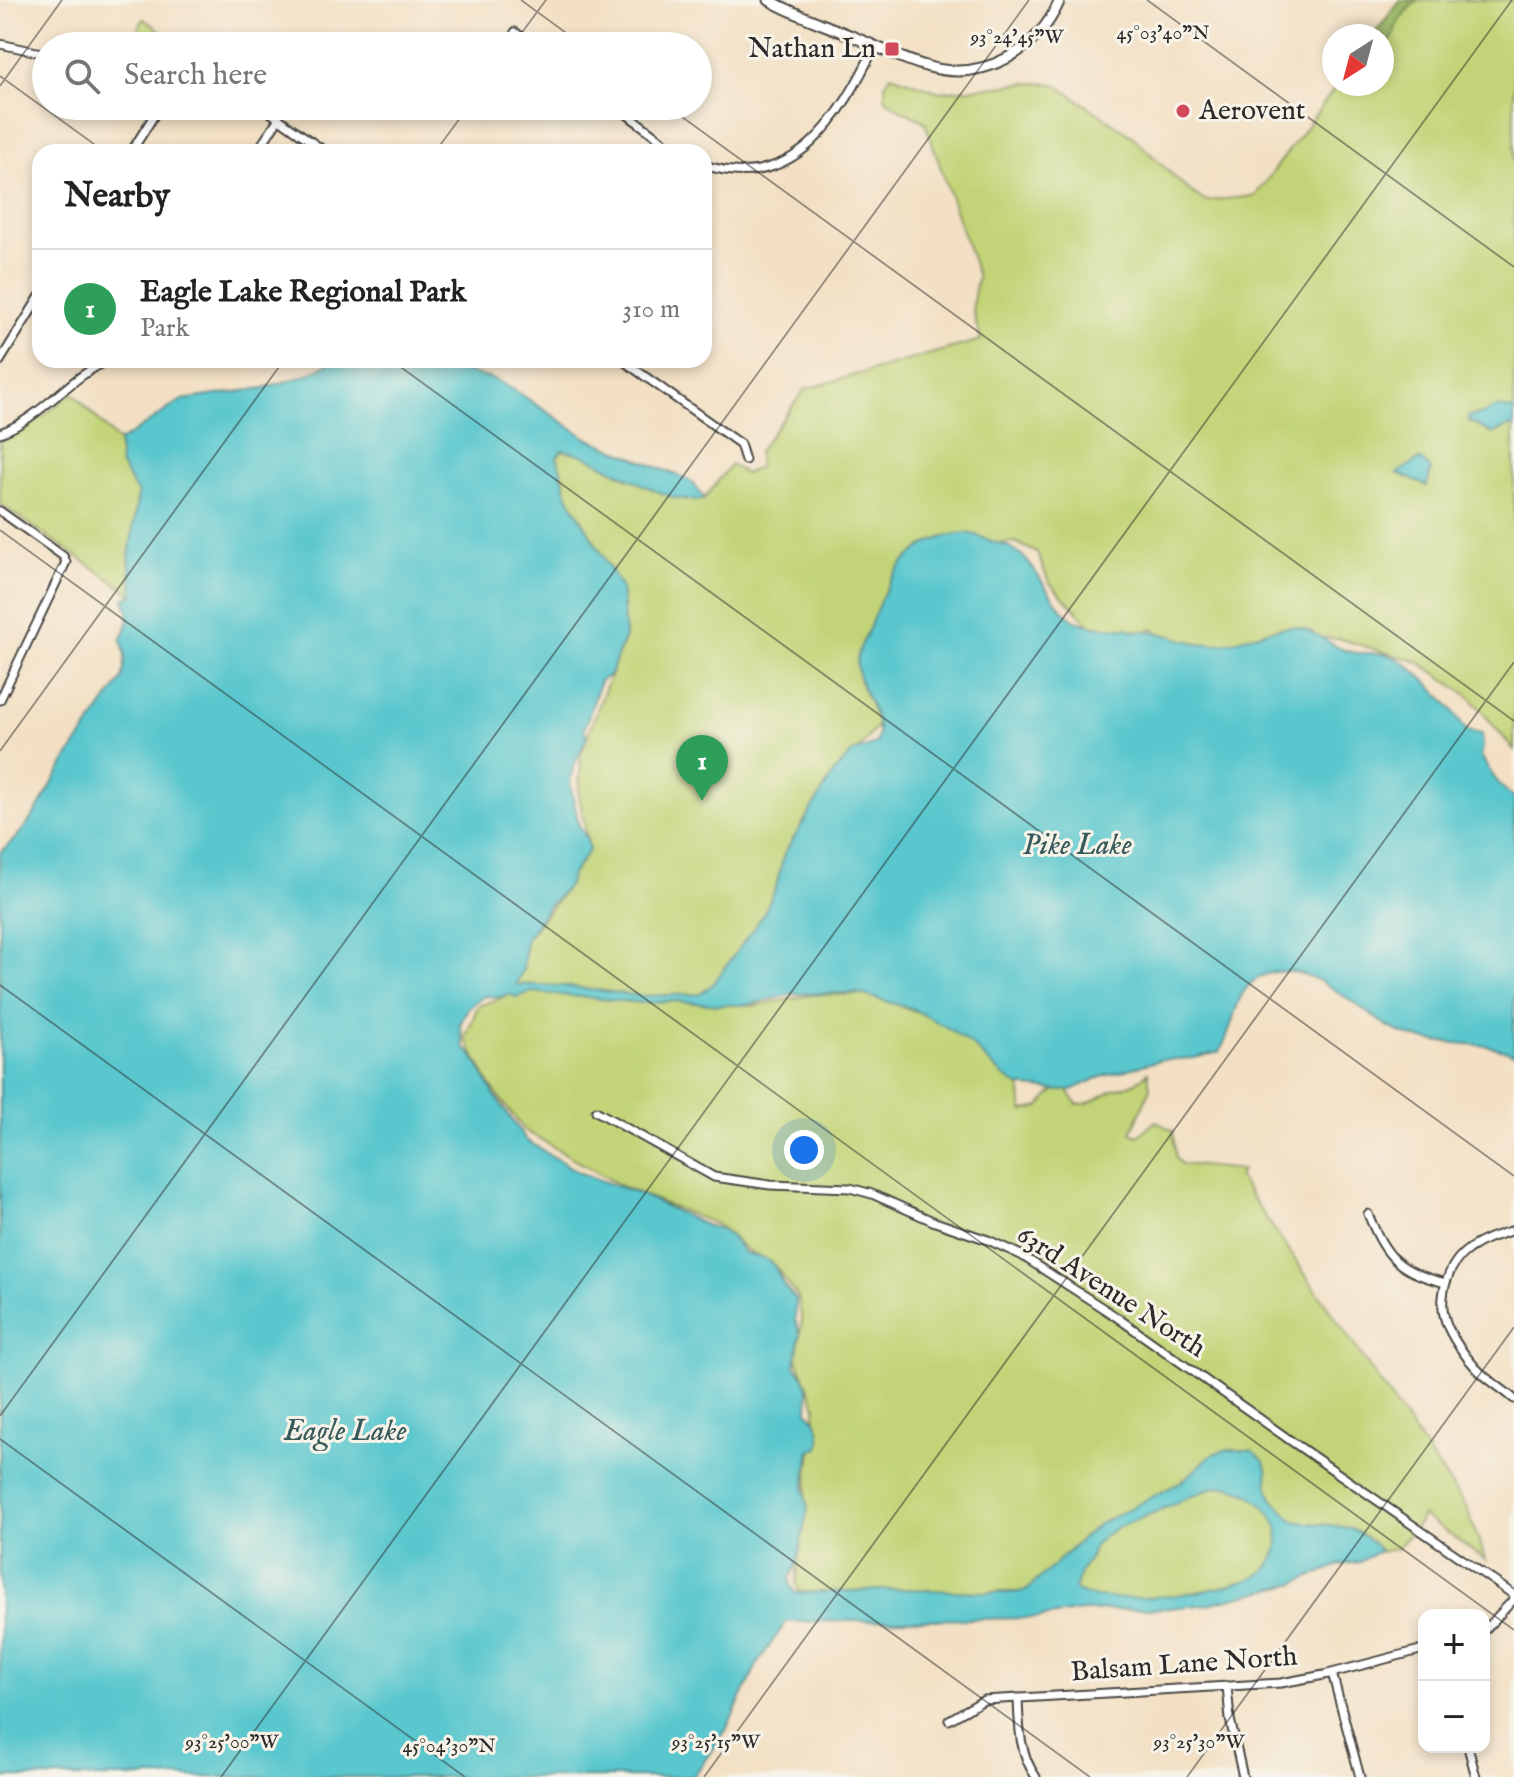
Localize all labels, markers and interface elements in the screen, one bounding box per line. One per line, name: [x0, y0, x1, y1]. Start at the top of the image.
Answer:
text: 45°03'40"N: [1117, 21, 1210, 46]
north arrow: [1322, 24, 1394, 96]
text: 93°24'45"W: [969, 25, 1065, 50]
search box: [32, 32, 712, 120]
place label: Nathan Ln: [748, 32, 876, 67]
marker: Nathan Ln: [883, 40, 901, 58]
icon: search: [60, 54, 104, 98]
text: Search here: [124, 57, 267, 95]
place label: Aerovent: [1198, 94, 1306, 129]
marker: Aerovent: [1174, 102, 1192, 120]
text: Nearby: [64, 175, 170, 218]
text: Eagle Lake Regional Park: [140, 274, 466, 312]
text: 1: [85, 293, 95, 326]
text: 310 m: [622, 293, 680, 326]
text: Park: [140, 312, 189, 345]
pin: 1: [676, 735, 728, 801]
water label: Pike Lake: [1022, 827, 1132, 865]
your location: [784, 1130, 824, 1170]
street label: 63rd Avenue North: [1010, 1218, 1212, 1366]
water label: Eagle Lake: [282, 1413, 407, 1451]
map controls: [1418, 1609, 1490, 1753]
button: +: [1418, 1609, 1490, 1681]
street label: Balsam Lane North: [1070, 1640, 1299, 1690]
button: −: [1418, 1681, 1490, 1753]
text: 93°25'00"W: [184, 1730, 280, 1755]
text: 93°25'15"W: [671, 1730, 761, 1755]
text: 93°25'30"W: [1153, 1730, 1245, 1755]
text: 45°04'30"N: [403, 1734, 496, 1759]

